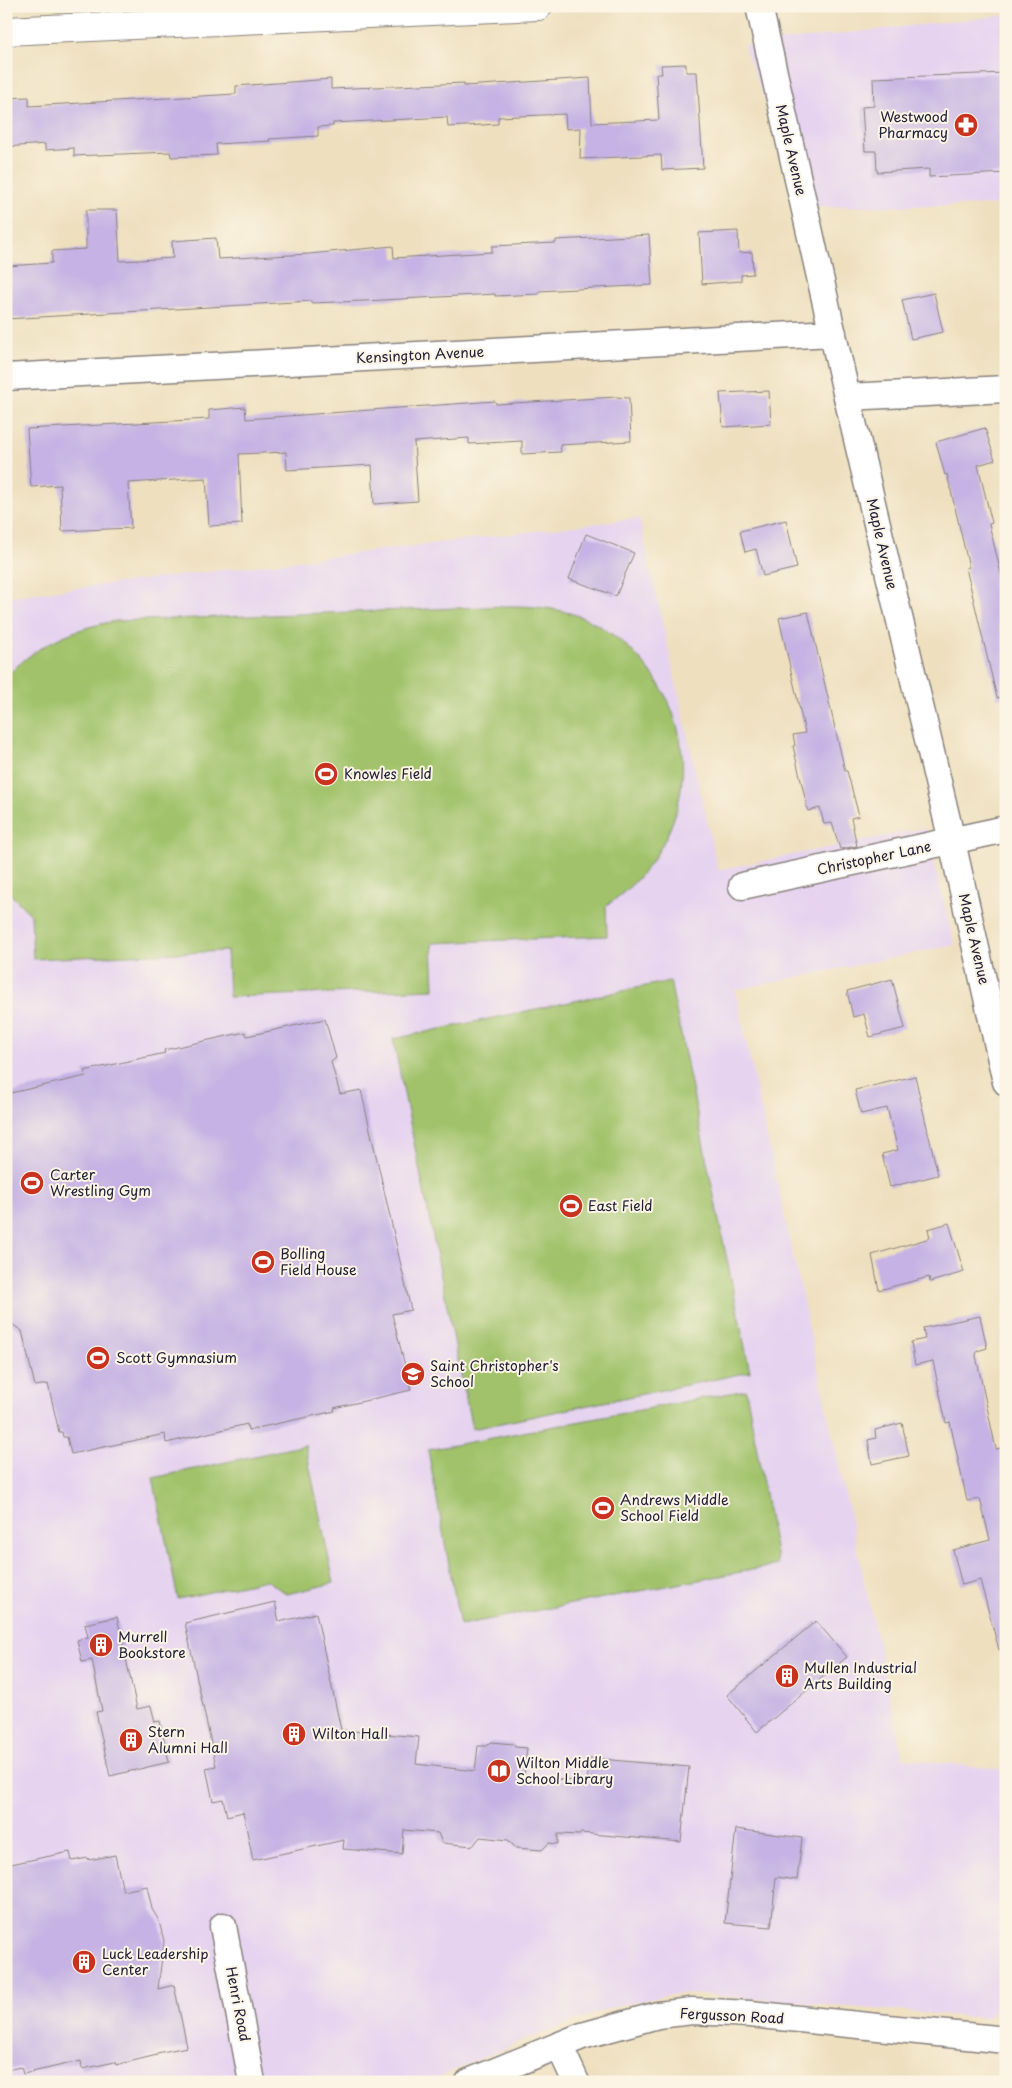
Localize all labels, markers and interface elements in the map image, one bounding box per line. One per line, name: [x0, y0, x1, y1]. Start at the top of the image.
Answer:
street label: Maple Avenue: [771, 102, 812, 198]
place label: Westwood Pharmacy: [878, 106, 948, 143]
pharmacy icon: Westwood Pharmacy: [953, 112, 979, 138]
street label: Kensington Avenue: [355, 341, 485, 368]
street label: Maple Avenue: [862, 496, 903, 592]
sports icon: Knowles Field: [313, 761, 339, 787]
place label: Knowles Field: [344, 763, 432, 784]
street label: Christopher Lane: [815, 835, 933, 880]
street label: Maple Avenue: [954, 891, 995, 987]
place label: Carter Wrestling Gym: [50, 1164, 151, 1201]
sports icon: Carter Wrestling Gym: [19, 1170, 45, 1196]
sports icon: East Field: [558, 1193, 584, 1219]
place label: East Field: [588, 1195, 652, 1216]
place label: Bolling Field House: [280, 1243, 357, 1280]
sports icon: Bolling Field House: [250, 1249, 276, 1275]
sports icon: Scott Gymnasium: [85, 1345, 111, 1371]
place label: Scott Gymnasium: [116, 1347, 237, 1368]
place label: Saint Christopher's School: [430, 1355, 559, 1392]
school or university icon: Saint Christopher's School: [400, 1361, 426, 1387]
place label: Andrews Middle School Field: [620, 1489, 729, 1526]
sports icon: Andrews Middle School Field: [590, 1495, 616, 1521]
place label: Murrell Bookstore: [118, 1626, 186, 1663]
building icon: Murrell Bookstore: [88, 1632, 114, 1658]
place label: Mullen Industrial Arts Building: [804, 1657, 917, 1694]
building icon: Mullen Industrial Arts Building: [774, 1663, 800, 1689]
place label: Stern Alumni Hall: [148, 1721, 228, 1758]
building icon: Wilton Hall: [281, 1721, 307, 1747]
place label: Wilton Hall: [312, 1723, 388, 1744]
building icon: Stern Alumni Hall: [118, 1727, 144, 1753]
place label: Wilton Middle School Library: [516, 1752, 613, 1789]
library icon: Wilton Middle School Library: [486, 1758, 512, 1784]
place label: Luck Leadership Center: [102, 1943, 208, 1980]
building icon: Luck Leadership Center: [71, 1949, 97, 1975]
street label: Henri Road: [221, 1965, 256, 2043]
street label: Fergusson Road: [679, 2002, 785, 2029]

